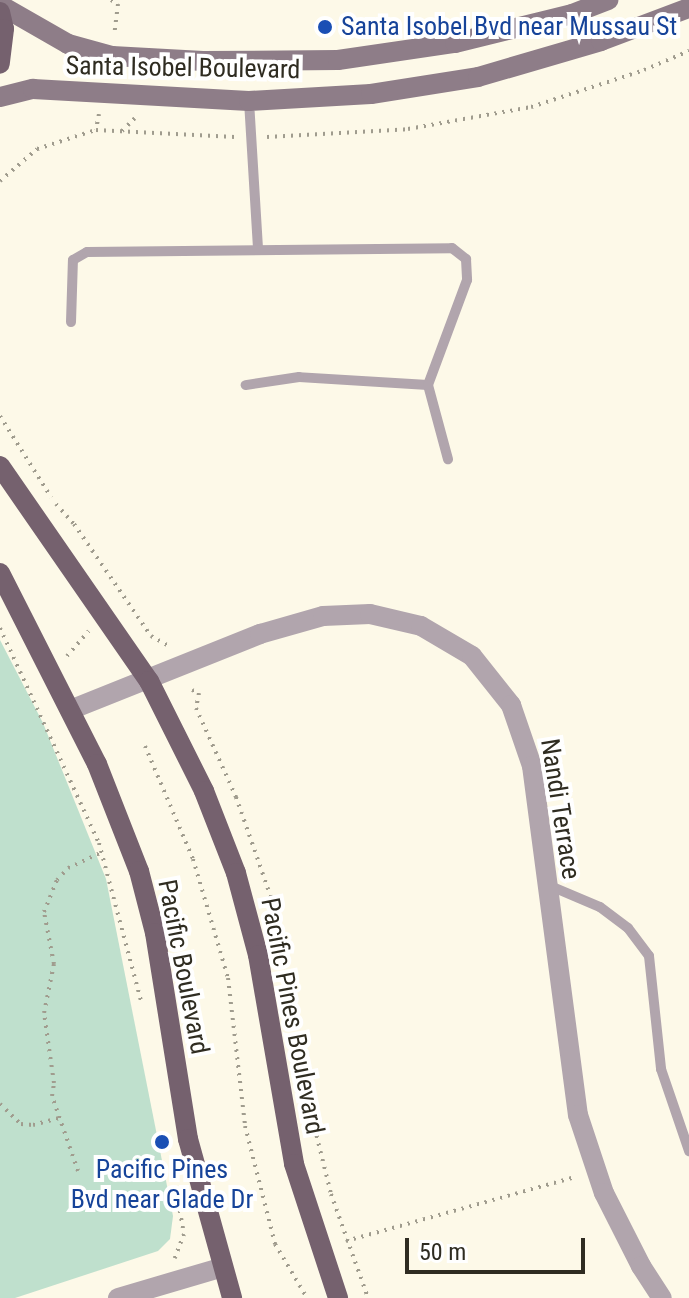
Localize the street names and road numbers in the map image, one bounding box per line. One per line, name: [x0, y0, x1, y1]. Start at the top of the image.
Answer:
street label: Santa Isobel Boulevard: [65, 50, 301, 86]
street label: Nandi Terrace: [533, 736, 587, 882]
street label: Pacific Boulevard: [151, 877, 215, 1057]
street label: Pacific Pines Boulevard: [254, 895, 330, 1137]

